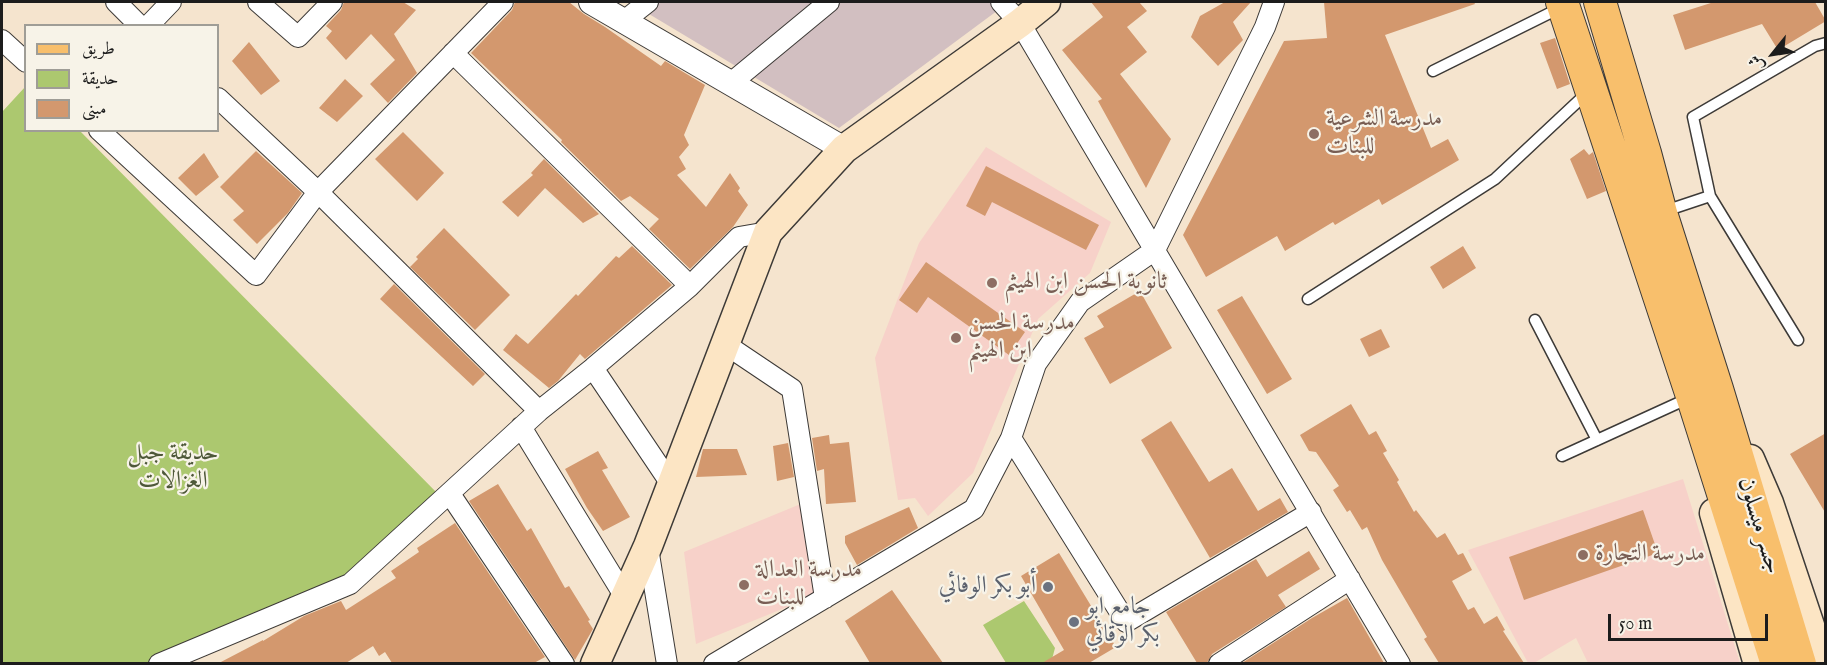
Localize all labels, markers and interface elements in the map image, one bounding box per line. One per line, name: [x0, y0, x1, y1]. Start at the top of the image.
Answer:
legend: [24, 24, 219, 132]
north arrow: [1743, 24, 1803, 84]
text: طريق: [82, 38, 115, 61]
text: ش: [1745, 51, 1770, 75]
text: حديقة: [82, 68, 118, 91]
text: مبنى: [82, 98, 107, 121]
place label: مدرسة الشرعية للبنات: [1326, 106, 1442, 162]
marker: مدرسة الشرعية للبنات: [1307, 127, 1321, 141]
place label: ثانوية الحسن ابن الهيثم: [1004, 269, 1167, 297]
marker: ثانوية الحسن ابن الهيثم: [985, 276, 999, 290]
place label: مدرسة الحسن ابن الهيثم: [968, 310, 1075, 366]
marker: مدرسة الحسن ابن الهيثم: [949, 331, 963, 345]
park label: حديقة جبل الغزالات: [128, 440, 218, 496]
street label: جسر ميسلون: [1730, 474, 1786, 578]
place label: مدرسة التجارة: [1595, 541, 1705, 569]
marker: مدرسة التجارة: [1576, 548, 1590, 562]
place label: مدرسة العدالة للبنات: [756, 557, 862, 613]
place label: أبو بكر الوفائي: [939, 573, 1036, 601]
marker: مدرسة العدالة للبنات: [737, 578, 751, 592]
marker: أبو بكر الوفائي: [1041, 580, 1055, 594]
place label: جامع ابو بكر الوقائي: [1086, 594, 1160, 650]
scale bar: [1611, 602, 1772, 640]
text: 50 m: [1619, 613, 1652, 636]
marker: جامع ابو بكر الوقائي: [1067, 615, 1081, 629]

